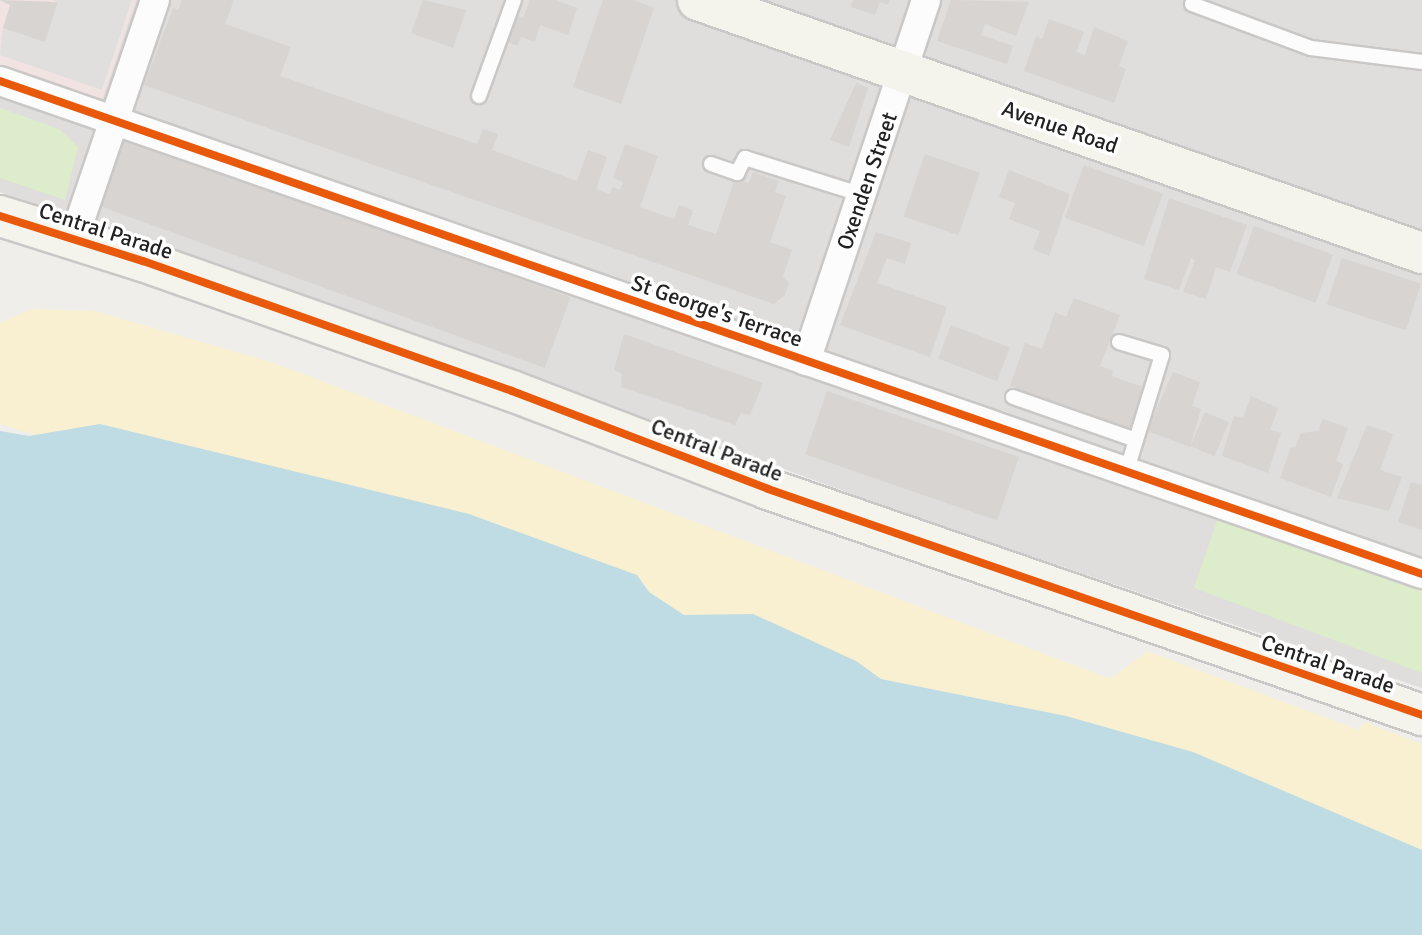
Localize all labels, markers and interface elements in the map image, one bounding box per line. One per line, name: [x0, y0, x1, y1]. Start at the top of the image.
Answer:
street label: Avenue Road: [999, 95, 1121, 159]
street label: Oxenden Street: [831, 109, 903, 253]
street label: Central Parade: [36, 197, 176, 265]
street label: St George's Terrace: [628, 269, 806, 353]
street label: Central Parade: [647, 413, 787, 487]
street label: Central Parade: [1258, 629, 1398, 699]

